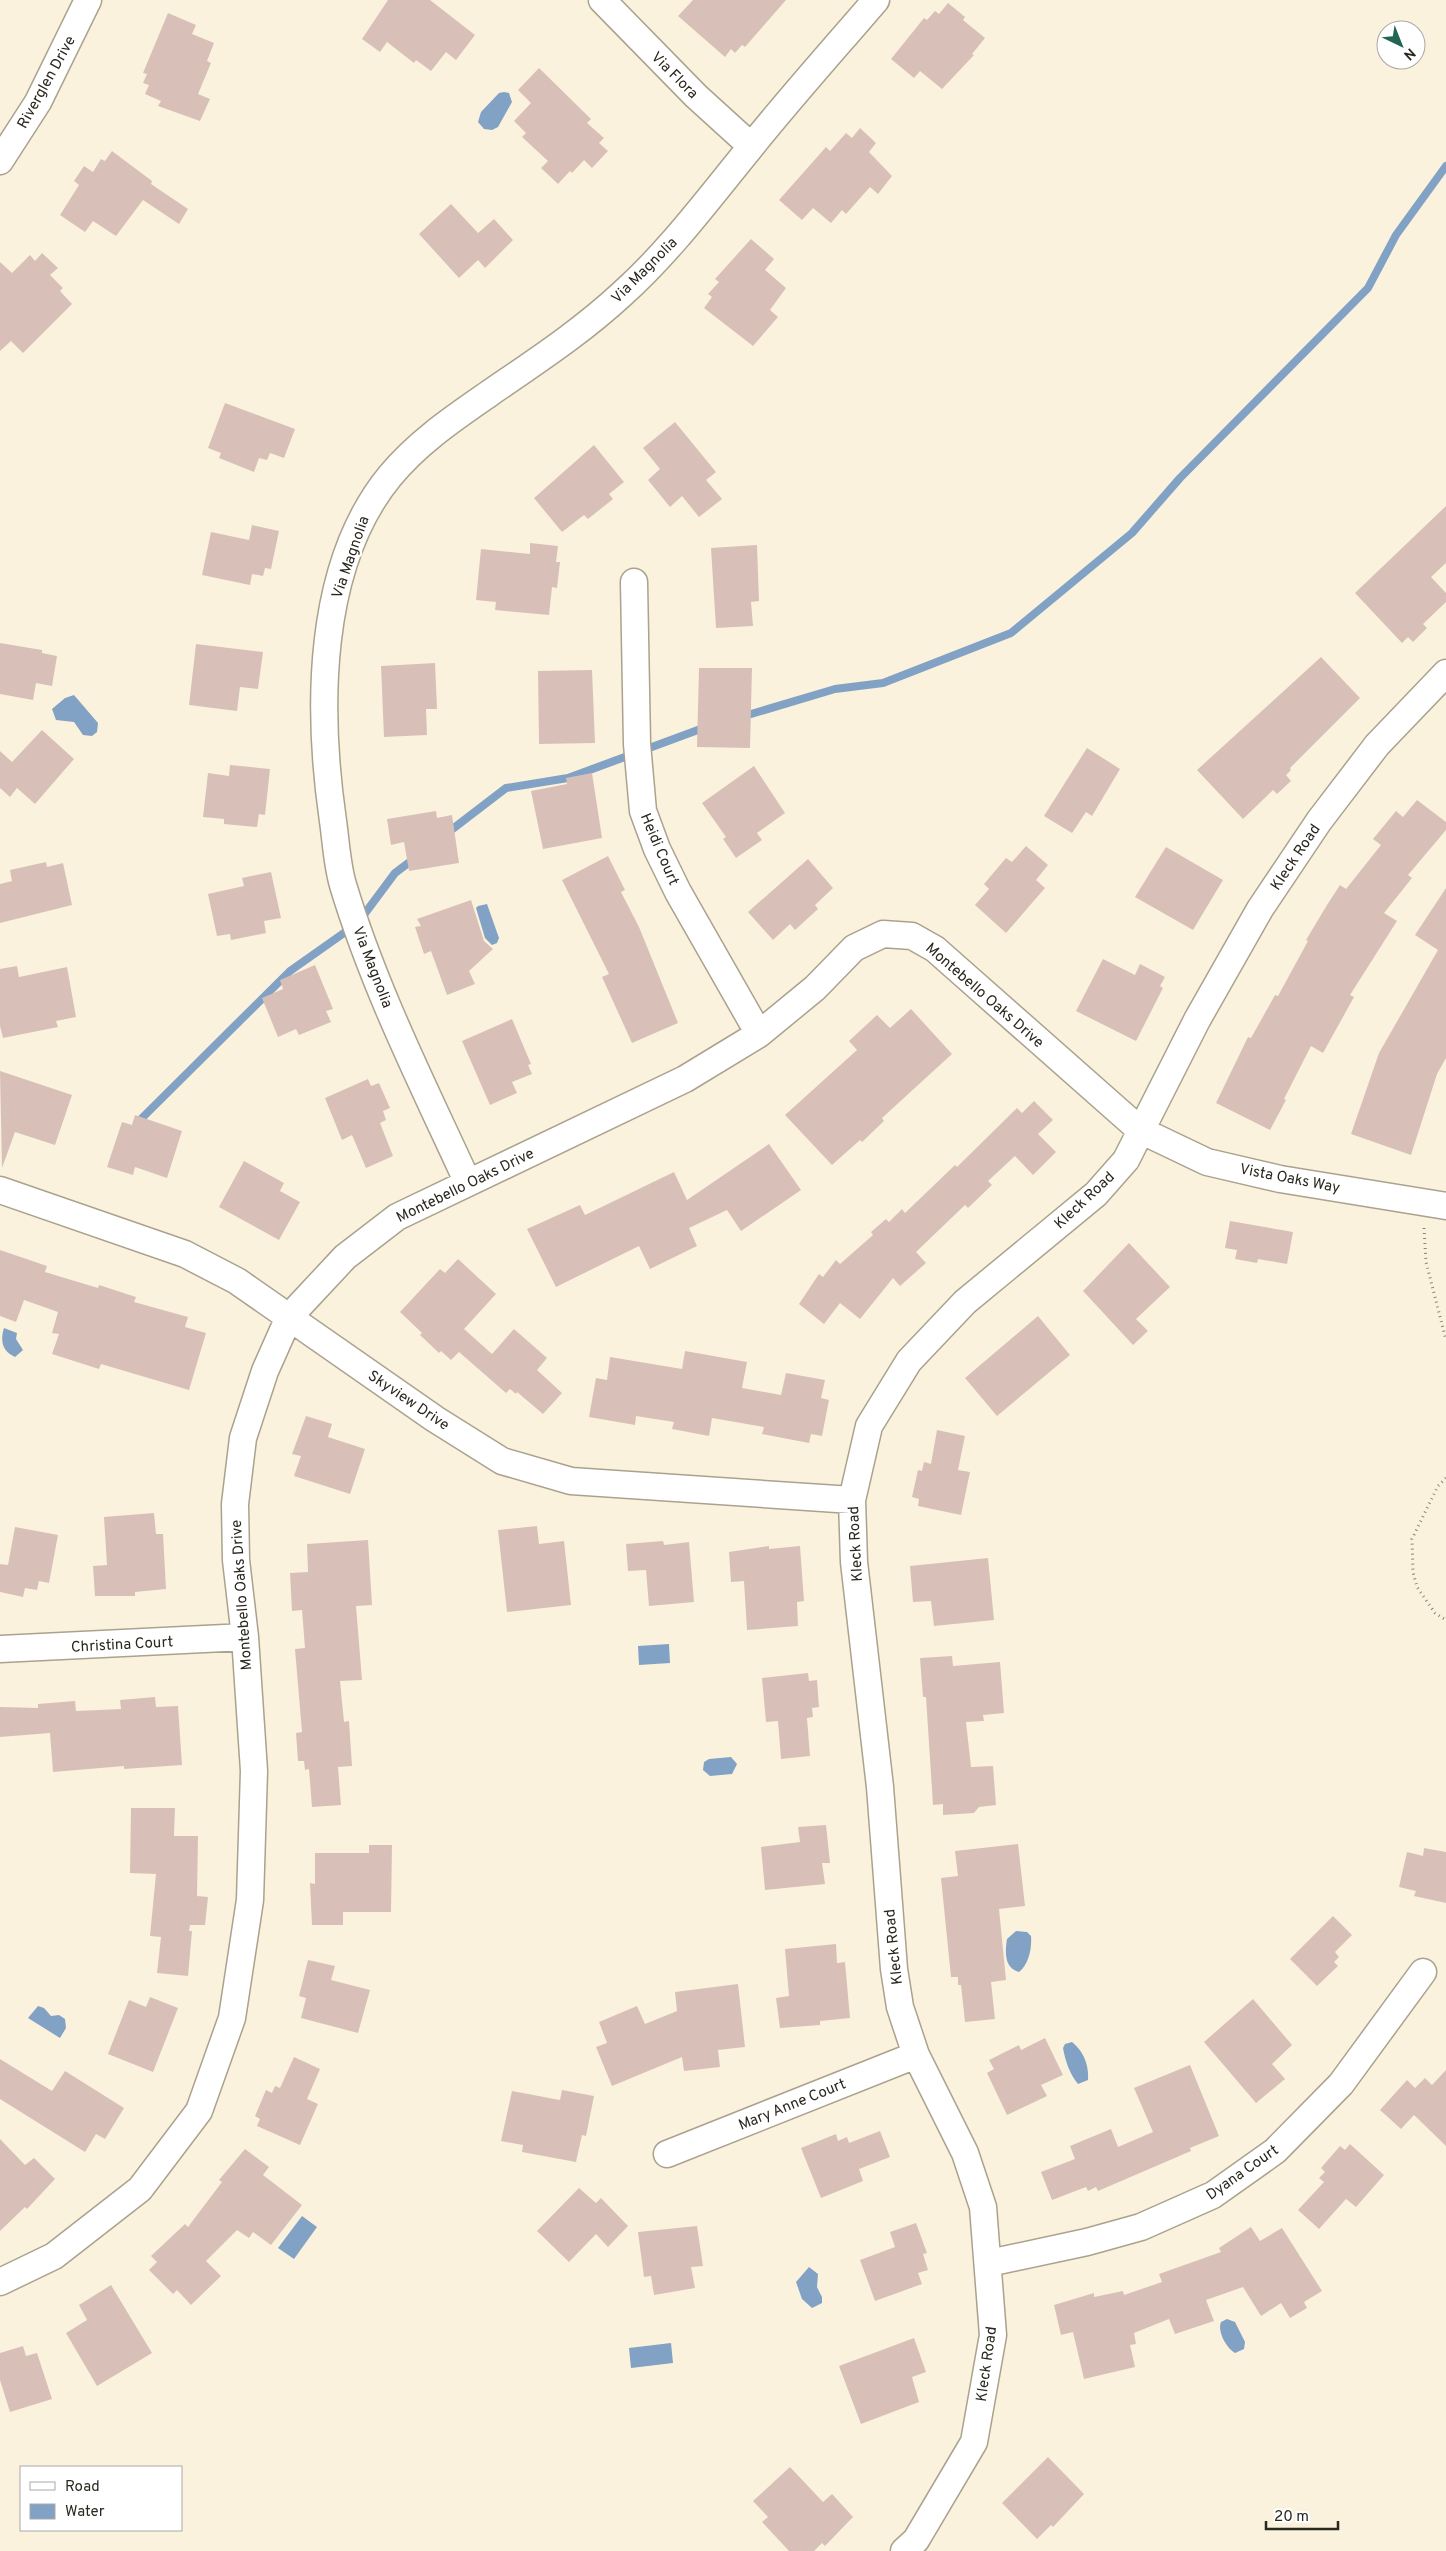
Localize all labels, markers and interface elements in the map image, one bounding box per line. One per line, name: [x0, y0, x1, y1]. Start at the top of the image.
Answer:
north arrow: [1376, 20, 1426, 70]
street label: Riverglen Drive: [14, 33, 81, 132]
text: N: [1399, 44, 1418, 63]
street label: Via Flora: [646, 48, 702, 104]
street label: Via Magnolia: [608, 234, 682, 308]
street label: Via Magnolia: [328, 514, 374, 601]
street label: Heidi Court: [635, 811, 682, 889]
street label: Kleck Road: [1267, 821, 1325, 895]
street label: Via Magnolia: [347, 924, 396, 1011]
street label: Montebello Oaks Drive: [921, 939, 1047, 1053]
street label: Montebello Oaks Drive: [394, 1145, 538, 1228]
street label: Vista Oaks Way: [1238, 1160, 1342, 1199]
street label: Kleck Road: [1051, 1168, 1119, 1234]
street label: Skyview Drive: [364, 1367, 453, 1435]
street label: Kleck Road: [845, 1506, 868, 1582]
street label: Montebello Oaks Drive: [228, 1519, 257, 1671]
street label: Christina Court: [70, 1633, 174, 1658]
street label: Kleck Road: [881, 1908, 908, 1986]
street label: Mary Anne Court: [736, 2075, 849, 2136]
street label: Dyana Court: [1203, 2141, 1283, 2205]
street label: Kleck Road: [973, 2325, 1002, 2403]
legend: [20, 2466, 182, 2531]
text: Road: [65, 2478, 100, 2497]
scale bar: [1266, 2498, 1338, 2530]
text: Water: [65, 2503, 105, 2522]
text: 20 m: [1274, 2508, 1309, 2527]

